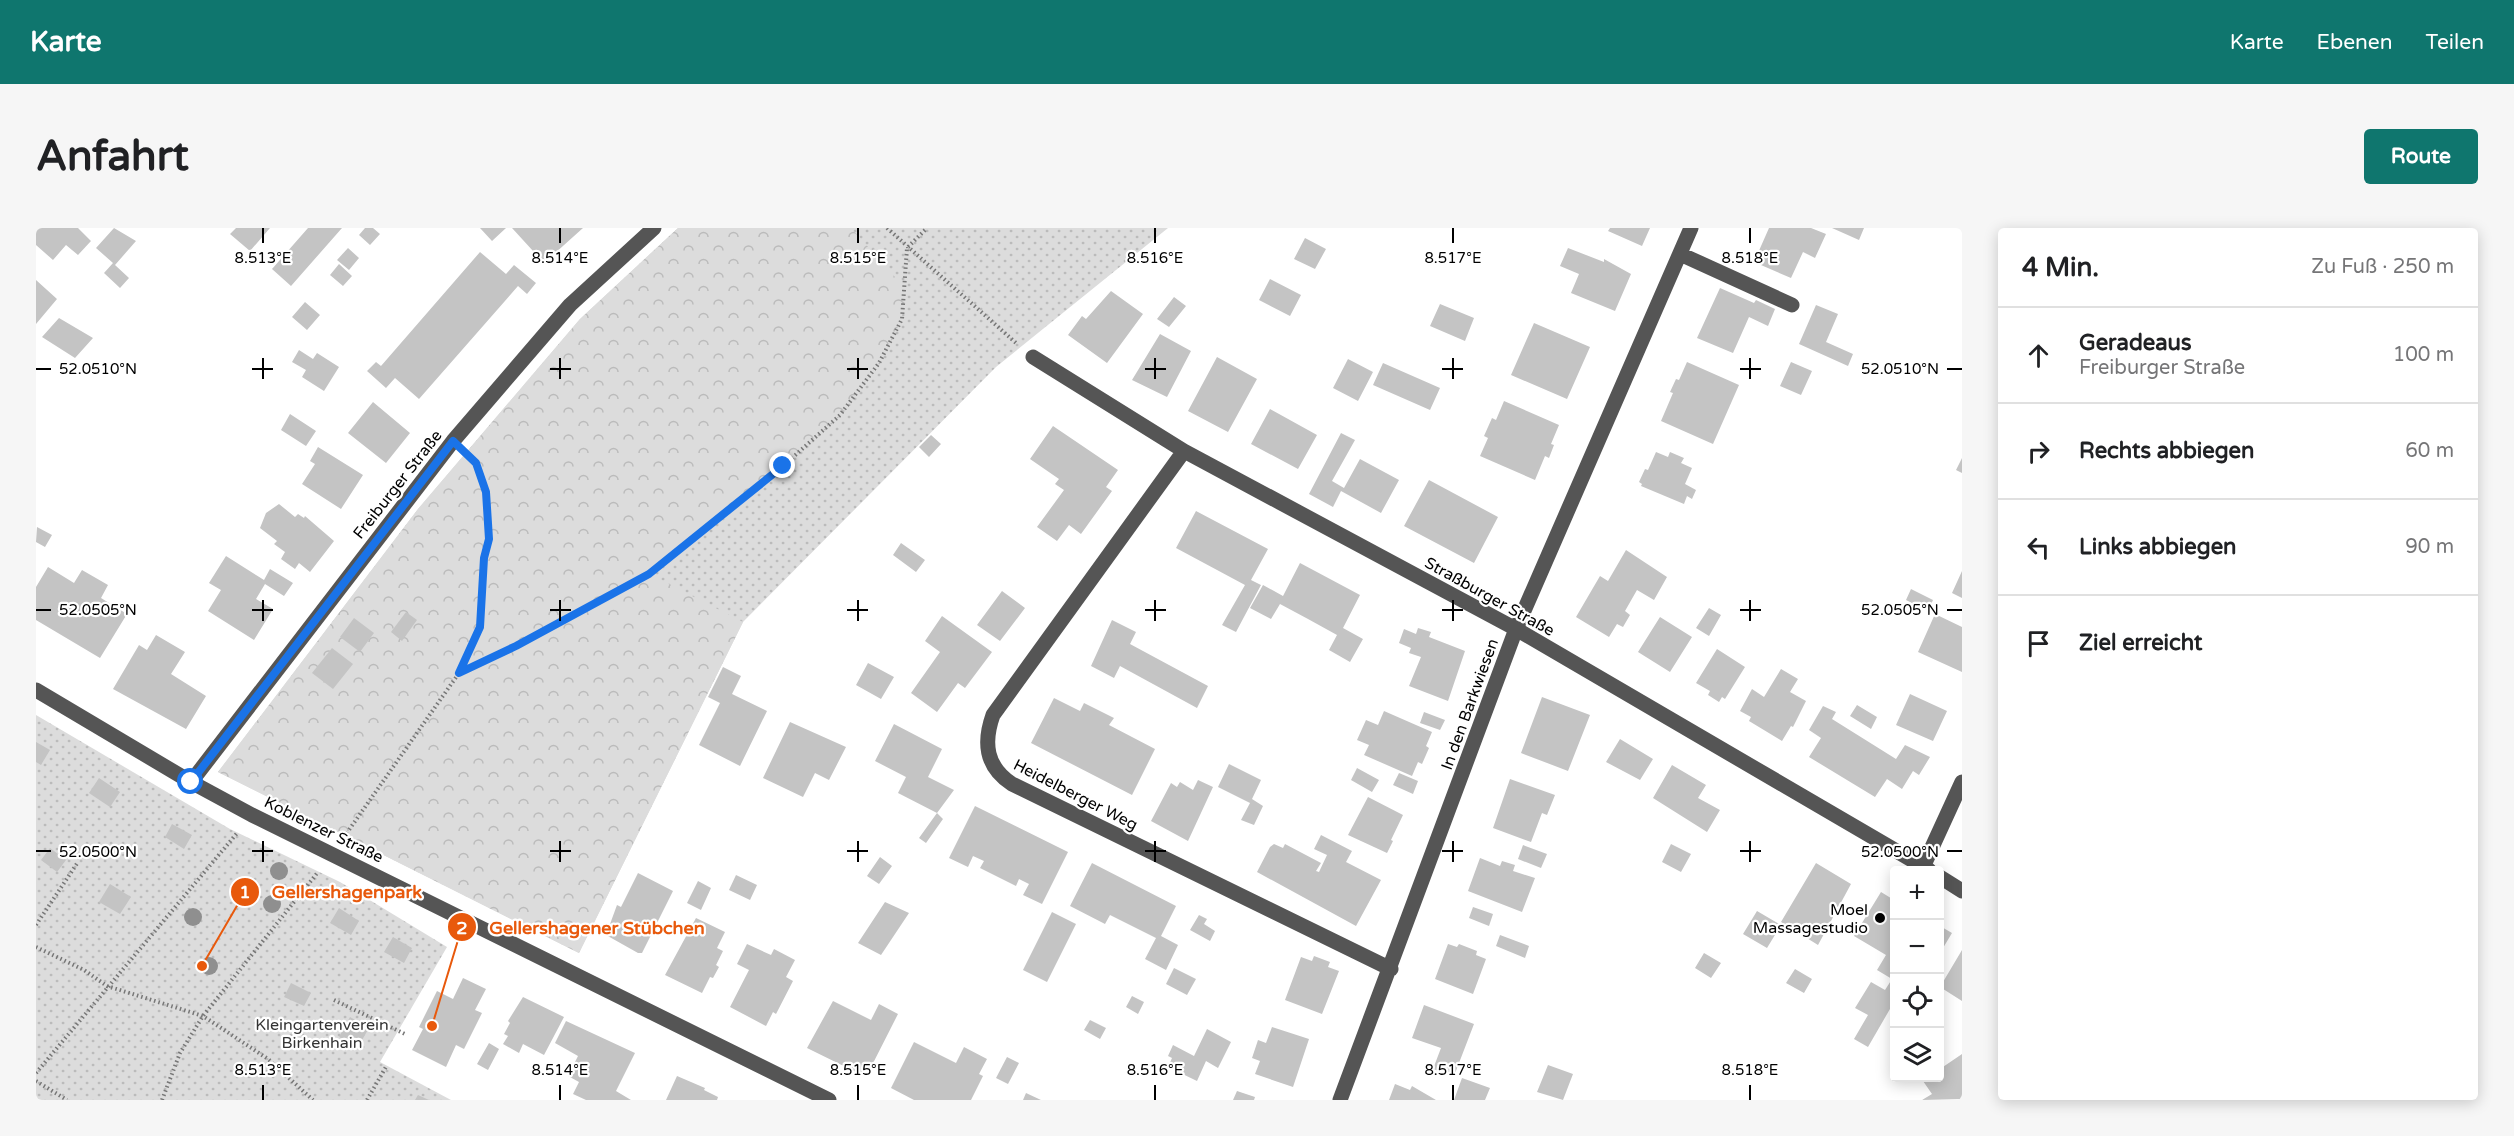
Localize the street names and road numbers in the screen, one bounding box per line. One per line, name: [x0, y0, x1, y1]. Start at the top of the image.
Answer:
street label: Freiburger Straße: [349, 426, 447, 543]
street label: Straßburger Straße: [1421, 553, 1558, 641]
street label: In den Barkwiesen: [1437, 636, 1503, 773]
street label: Heidelberger Weg: [1010, 755, 1141, 835]
street label: Koblenzer Straße: [261, 792, 386, 867]

